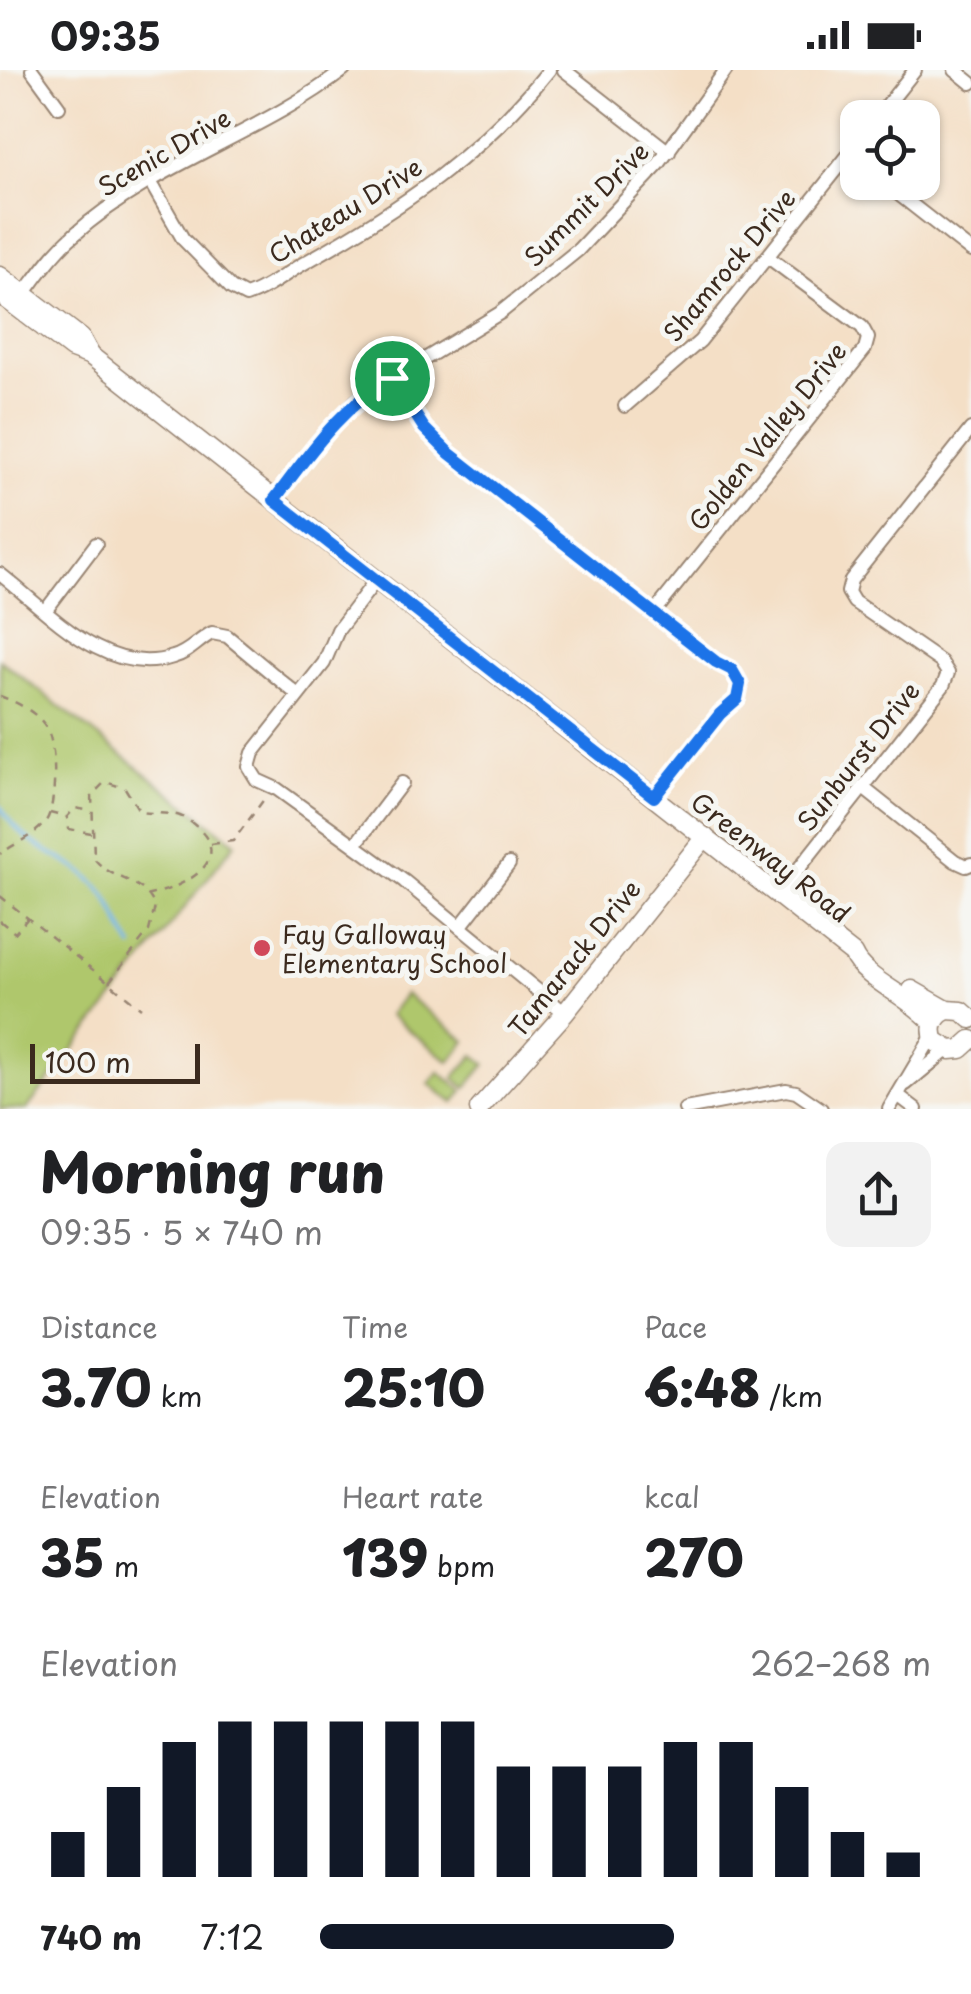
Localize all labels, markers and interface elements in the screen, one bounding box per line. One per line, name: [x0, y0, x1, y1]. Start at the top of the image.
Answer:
text: 09:35: [50, 7, 161, 64]
street label: Scenic Drive: [91, 99, 237, 205]
map controls: [840, 100, 940, 200]
button: locate: [840, 100, 940, 200]
street label: Summit Drive: [515, 133, 657, 275]
street label: Chateau Drive: [261, 148, 429, 272]
street label: Shamrock Drive: [654, 181, 804, 349]
street label: Golden Valley Drive: [679, 333, 855, 539]
pin: [350, 336, 435, 421]
icon: arrive: [365, 351, 420, 406]
street label: Sunburst Drive: [788, 673, 928, 839]
street label: Greenway Road: [683, 783, 859, 931]
street label: Tamarack Drive: [499, 871, 649, 1045]
place label: Fay Galloway Elementary School: [282, 915, 507, 982]
marker: Fay Galloway Elementary School: [251, 937, 273, 959]
scale bar: [30, 1039, 200, 1084]
text: 100 m: [45, 1040, 131, 1083]
text: Morning run: [40, 1129, 385, 1212]
button: share: [826, 1142, 931, 1247]
text: 09:35 · 5 × 740 m: [40, 1208, 323, 1256]
text: Distance: [40, 1305, 158, 1348]
text: Time: [342, 1305, 408, 1348]
text: Pace: [644, 1305, 707, 1348]
text: 3.70: [40, 1348, 151, 1424]
text: 25:10: [342, 1348, 485, 1424]
text: 6:48: [644, 1348, 760, 1424]
text: km: [151, 1374, 203, 1417]
text: /km: [760, 1374, 823, 1417]
text: Elevation: [40, 1475, 161, 1518]
text: Heart rate: [342, 1475, 483, 1518]
text: kcal: [644, 1475, 700, 1518]
text: 35: [40, 1518, 105, 1594]
text: 139: [342, 1518, 428, 1594]
text: 270: [644, 1518, 744, 1594]
text: m: [105, 1544, 139, 1587]
text: bpm: [428, 1544, 495, 1587]
text: Elevation: [40, 1639, 178, 1687]
text: 262–268 m: [750, 1639, 931, 1687]
text: 740 m: [40, 1913, 142, 1961]
text: 7:12: [200, 1913, 264, 1961]

